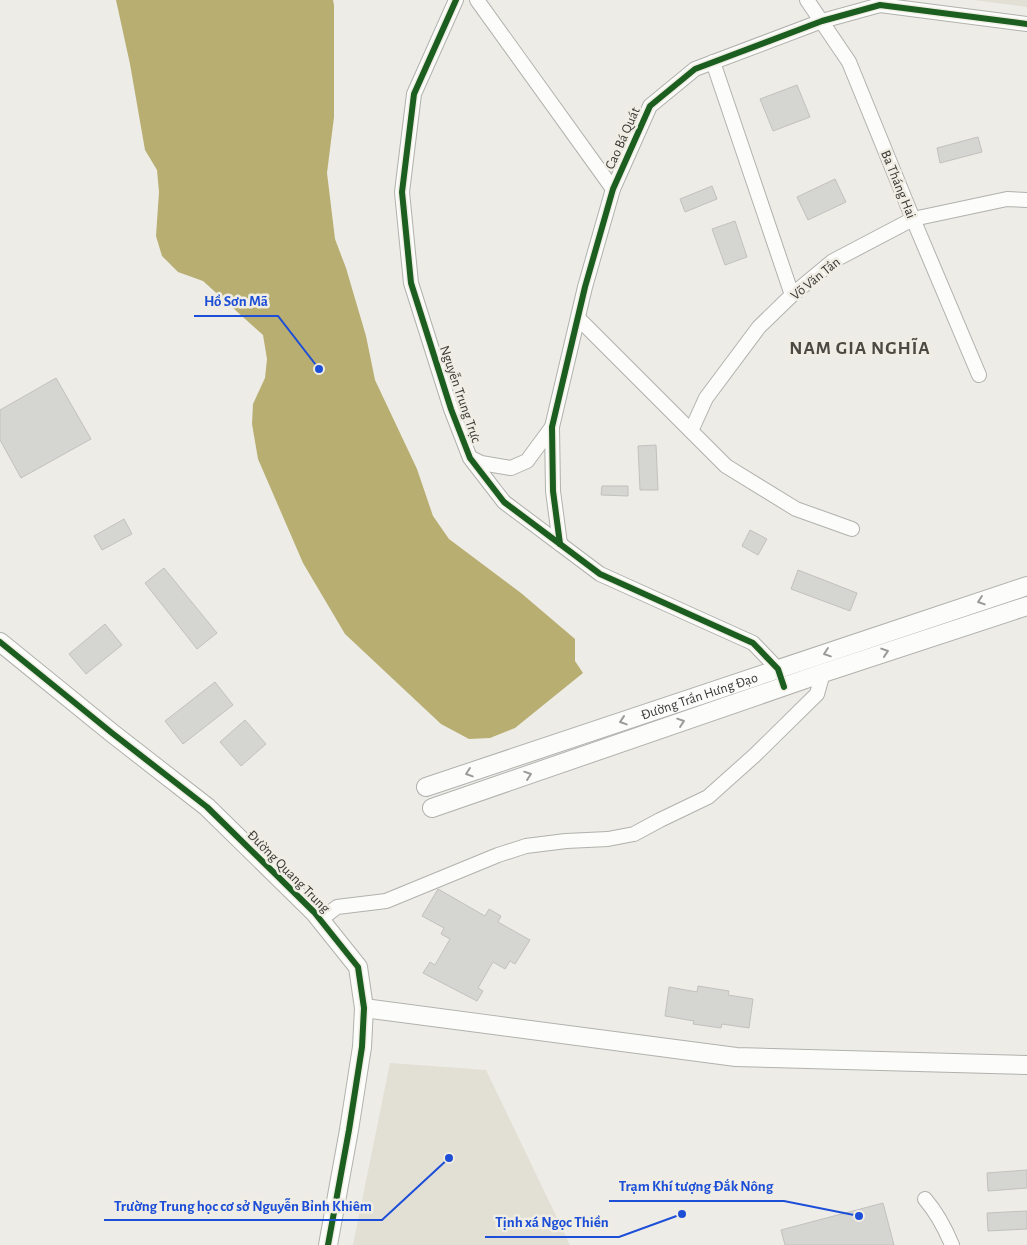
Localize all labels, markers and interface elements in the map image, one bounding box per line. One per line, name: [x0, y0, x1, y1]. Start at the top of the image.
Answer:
street label: Cao Bá Quát: [603, 105, 643, 172]
street label: Ba Tháng Hai: [878, 148, 918, 220]
street label: Võ Văn Tần: [788, 254, 843, 303]
callout: Hồ Sơn Mã: [194, 286, 278, 316]
text: Hồ Sơn Mã: [204, 294, 268, 309]
district label: NAM GIA NGHĨA: [789, 337, 931, 358]
street label: Nguyễn Trung Trực: [437, 343, 485, 445]
one-way arrow: [977, 596, 985, 606]
one-way arrow: [823, 647, 831, 657]
one-way arrow: [880, 648, 889, 658]
street label: Đường Trần Hưng Đạo: [639, 671, 760, 723]
one-way arrow: [619, 715, 628, 725]
one-way arrow: [677, 718, 685, 728]
one-way arrow: [465, 767, 473, 777]
one-way arrow: [523, 770, 532, 780]
street label: Đường Quang Trung: [244, 828, 332, 916]
callout: Trạm Khí tượng Đắk Nông: [609, 1171, 784, 1201]
text: Trạm Khí tượng Đắk Nông: [619, 1178, 774, 1194]
callout: Trường Trung học cơ sở Nguyễn Bỉnh Khiêm: [104, 1190, 382, 1220]
text: Trường Trung học cơ sở Nguyễn Bỉnh Khiêm: [114, 1198, 372, 1214]
callout: Tịnh xá Ngọc Thiền: [485, 1207, 619, 1237]
text: Tịnh xá Ngọc Thiền: [495, 1215, 609, 1230]

